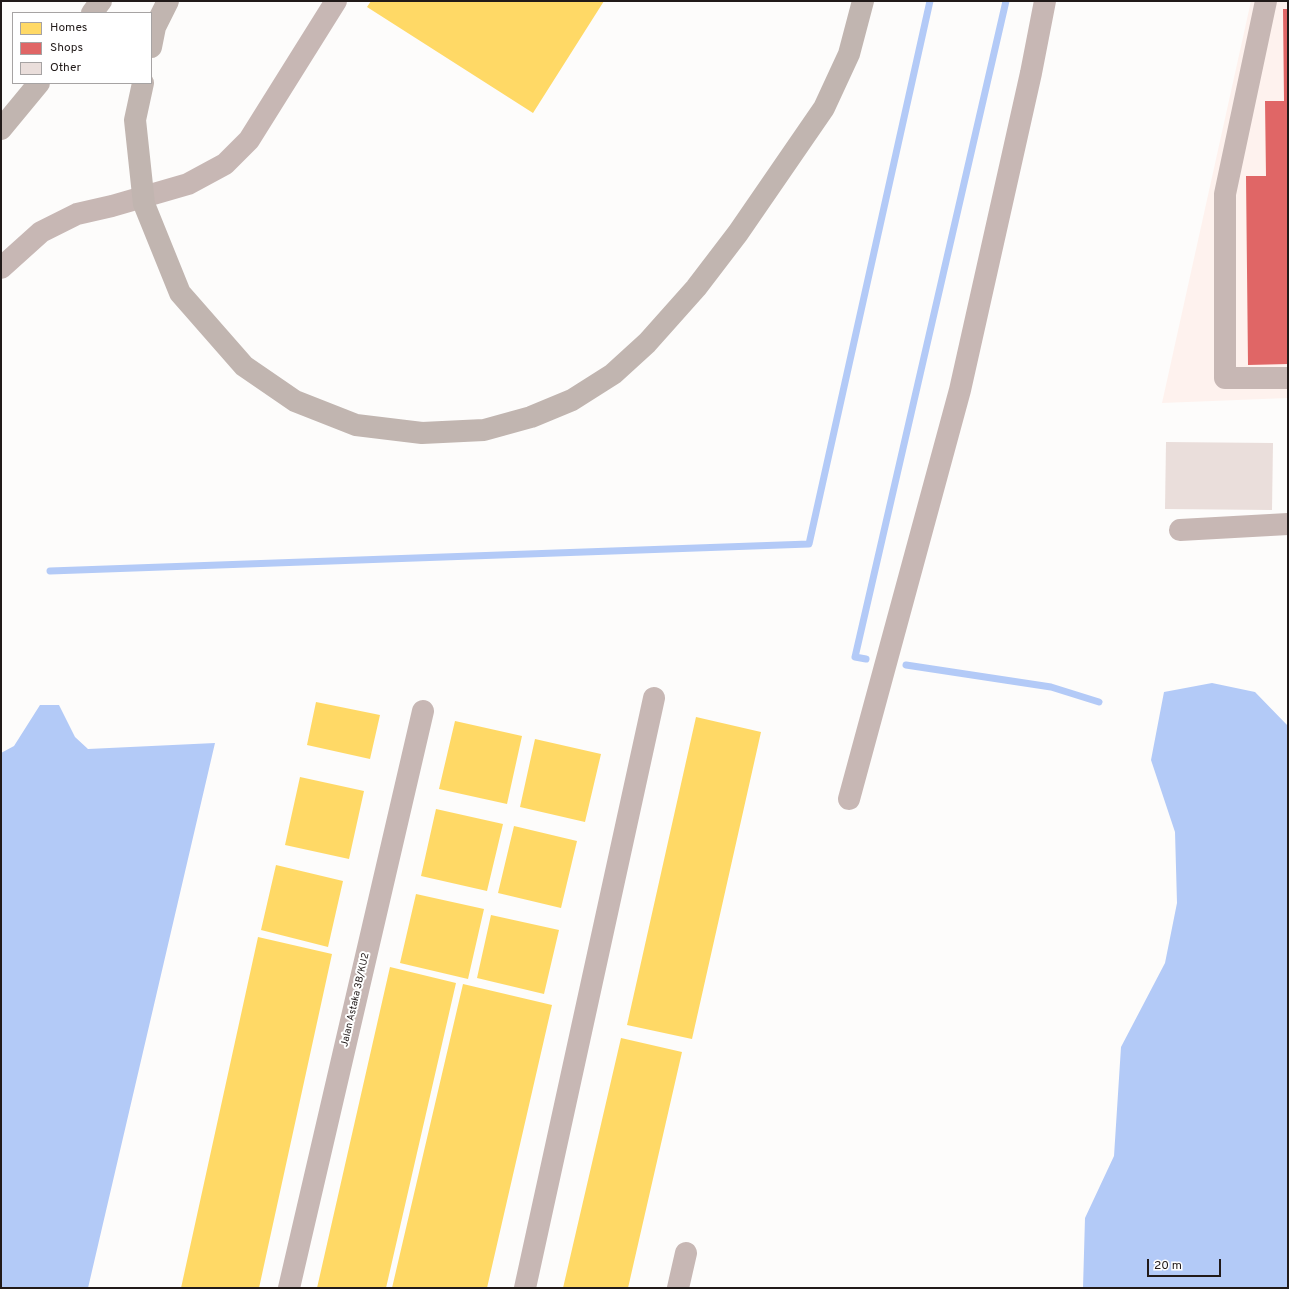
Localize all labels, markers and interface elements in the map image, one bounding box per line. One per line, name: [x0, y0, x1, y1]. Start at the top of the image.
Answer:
legend: [12, 12, 152, 84]
text: Homes: [50, 20, 87, 36]
text: Shops: [50, 40, 83, 56]
text: Other: [50, 60, 81, 76]
street label: Jalan Astaka 3B/KU2: [339, 952, 373, 1048]
scale bar: [1149, 1251, 1223, 1277]
text: 20 m: [1154, 1258, 1182, 1274]

